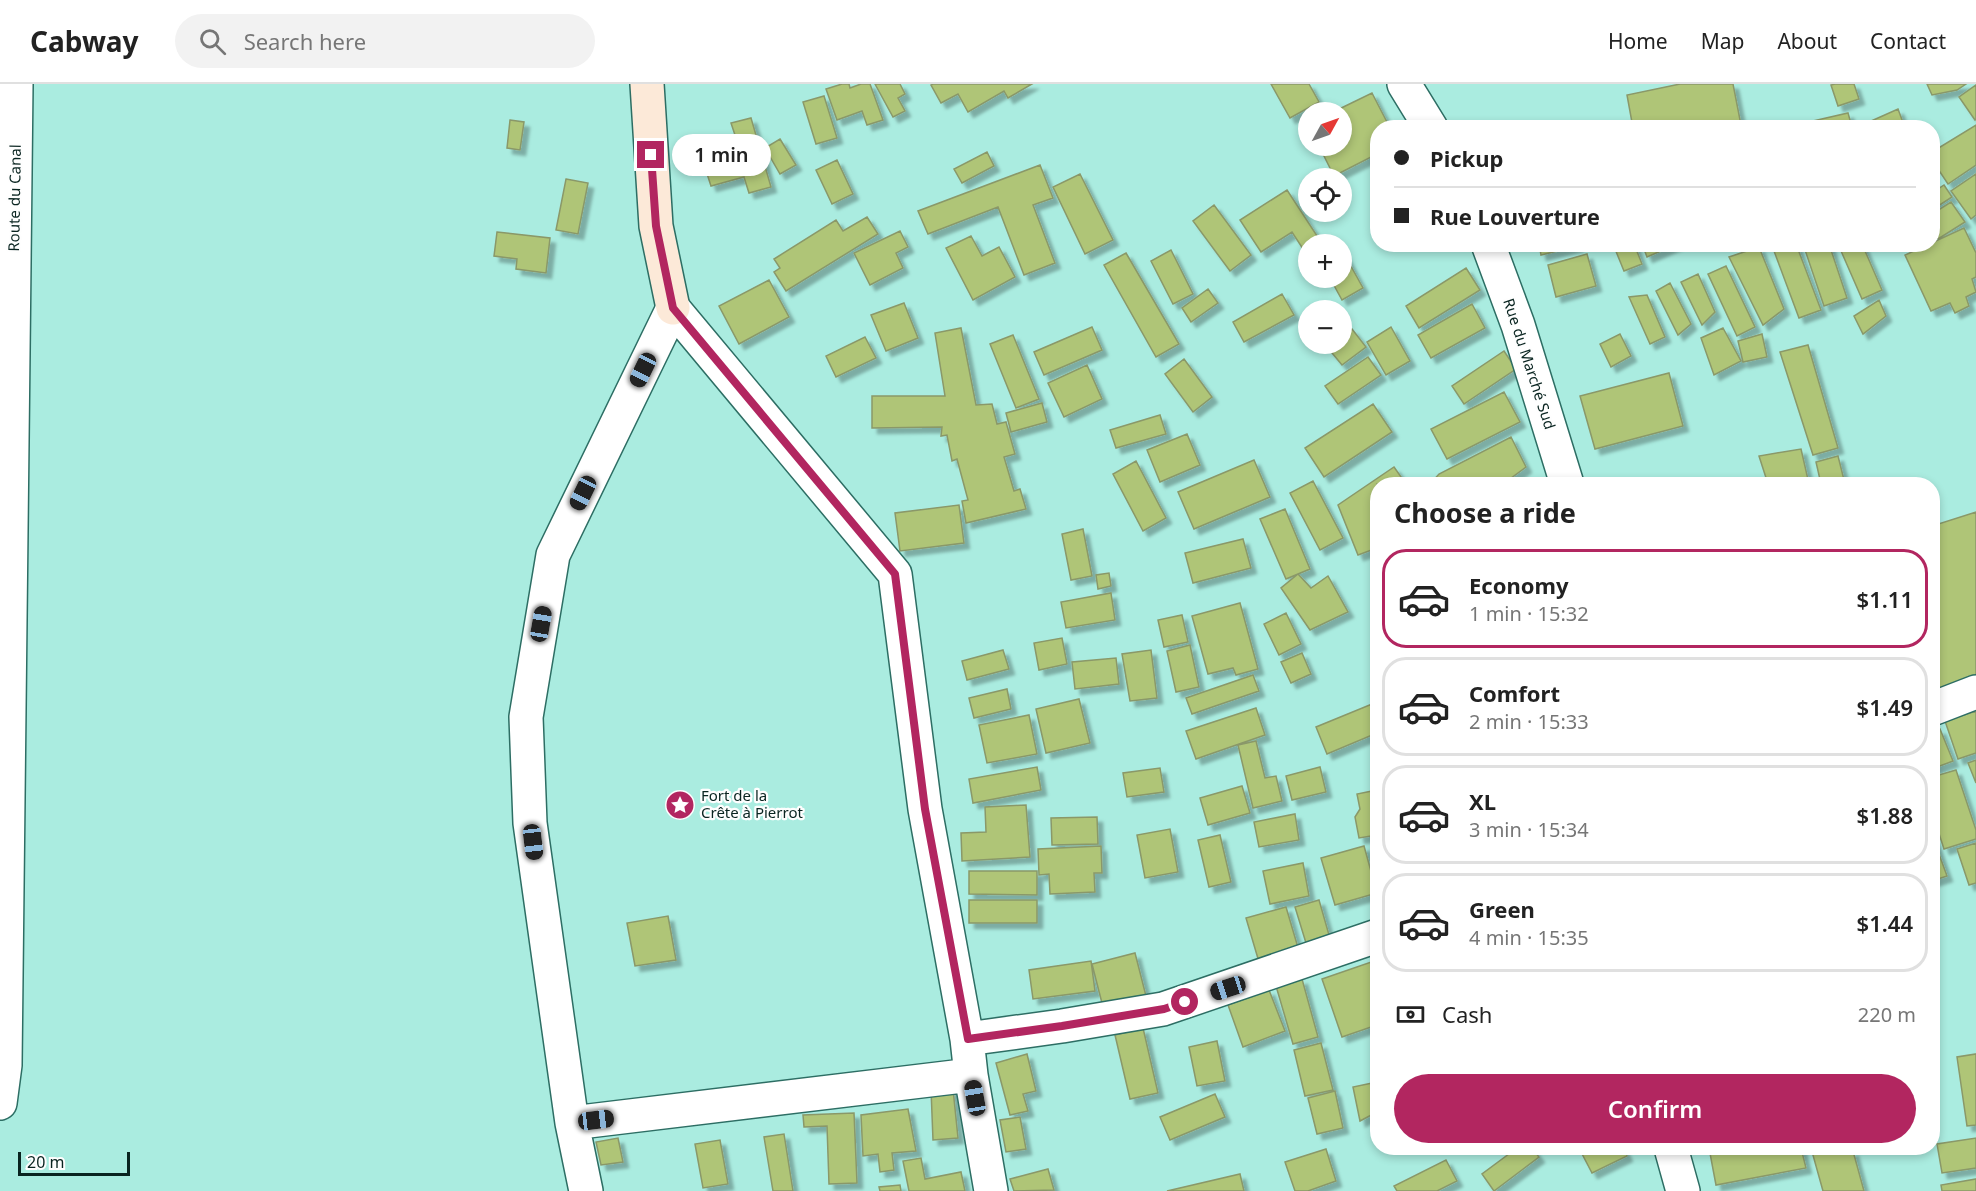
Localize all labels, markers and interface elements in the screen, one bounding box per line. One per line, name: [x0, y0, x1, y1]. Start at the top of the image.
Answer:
search box: [175, 14, 595, 68]
text: Cabway: [30, 22, 139, 60]
icon: search: [196, 25, 229, 58]
text: Search here: [244, 26, 366, 56]
text: Home: [1608, 27, 1668, 55]
text: Map: [1701, 27, 1744, 55]
text: About: [1777, 27, 1837, 55]
text: Contact: [1870, 27, 1946, 55]
north arrow: [1298, 102, 1352, 156]
map controls: [1298, 102, 1352, 354]
callout: 1 min: [672, 134, 771, 176]
route end: [637, 141, 664, 168]
text: 1 min: [694, 141, 749, 168]
text: Pickup: [1430, 143, 1503, 173]
street label: Route du Canal: [3, 144, 25, 252]
button: locate: [1298, 168, 1352, 222]
text: Rue Louverture: [1430, 201, 1600, 231]
button: +: [1298, 234, 1352, 288]
street label: Rue du Marché Sud: [1499, 296, 1561, 432]
button: −: [1298, 300, 1352, 354]
car: [627, 350, 659, 390]
car: [567, 473, 599, 513]
text: Choose a ride: [1394, 494, 1576, 531]
text: Economy: [1469, 570, 1568, 600]
icon: car: [1397, 572, 1451, 626]
text: $1.11: [1857, 584, 1913, 614]
text: 1 min · 15:32: [1469, 600, 1589, 627]
car: [529, 605, 553, 643]
text: Comfort: [1469, 678, 1560, 708]
icon: car: [1397, 680, 1451, 734]
text: $1.49: [1857, 692, 1913, 722]
text: 2 min · 15:33: [1469, 708, 1589, 735]
place label: Fort de la Crête à Pierrot: [701, 785, 803, 822]
text: XL: [1469, 786, 1496, 816]
icon: car: [1397, 788, 1451, 842]
place icon: Fort de la Crête à Pierrot: [664, 789, 696, 821]
text: $1.88: [1857, 800, 1913, 830]
text: 3 min · 15:34: [1469, 816, 1589, 843]
car: [522, 823, 544, 861]
text: Green: [1469, 894, 1535, 924]
icon: car: [1397, 896, 1451, 950]
text: $1.44: [1857, 908, 1913, 938]
text: 4 min · 15:35: [1469, 924, 1589, 951]
car: [1208, 974, 1248, 1002]
route start: [1171, 988, 1198, 1015]
icon: cash: [1394, 998, 1427, 1031]
text: Cash: [1442, 999, 1492, 1029]
text: 220 m: [1858, 1001, 1916, 1028]
button: Confirm: [1394, 1074, 1916, 1143]
car: [963, 1079, 987, 1117]
car: [577, 1109, 615, 1131]
scale bar: [18, 1149, 130, 1176]
text: 20 m: [27, 1151, 64, 1173]

